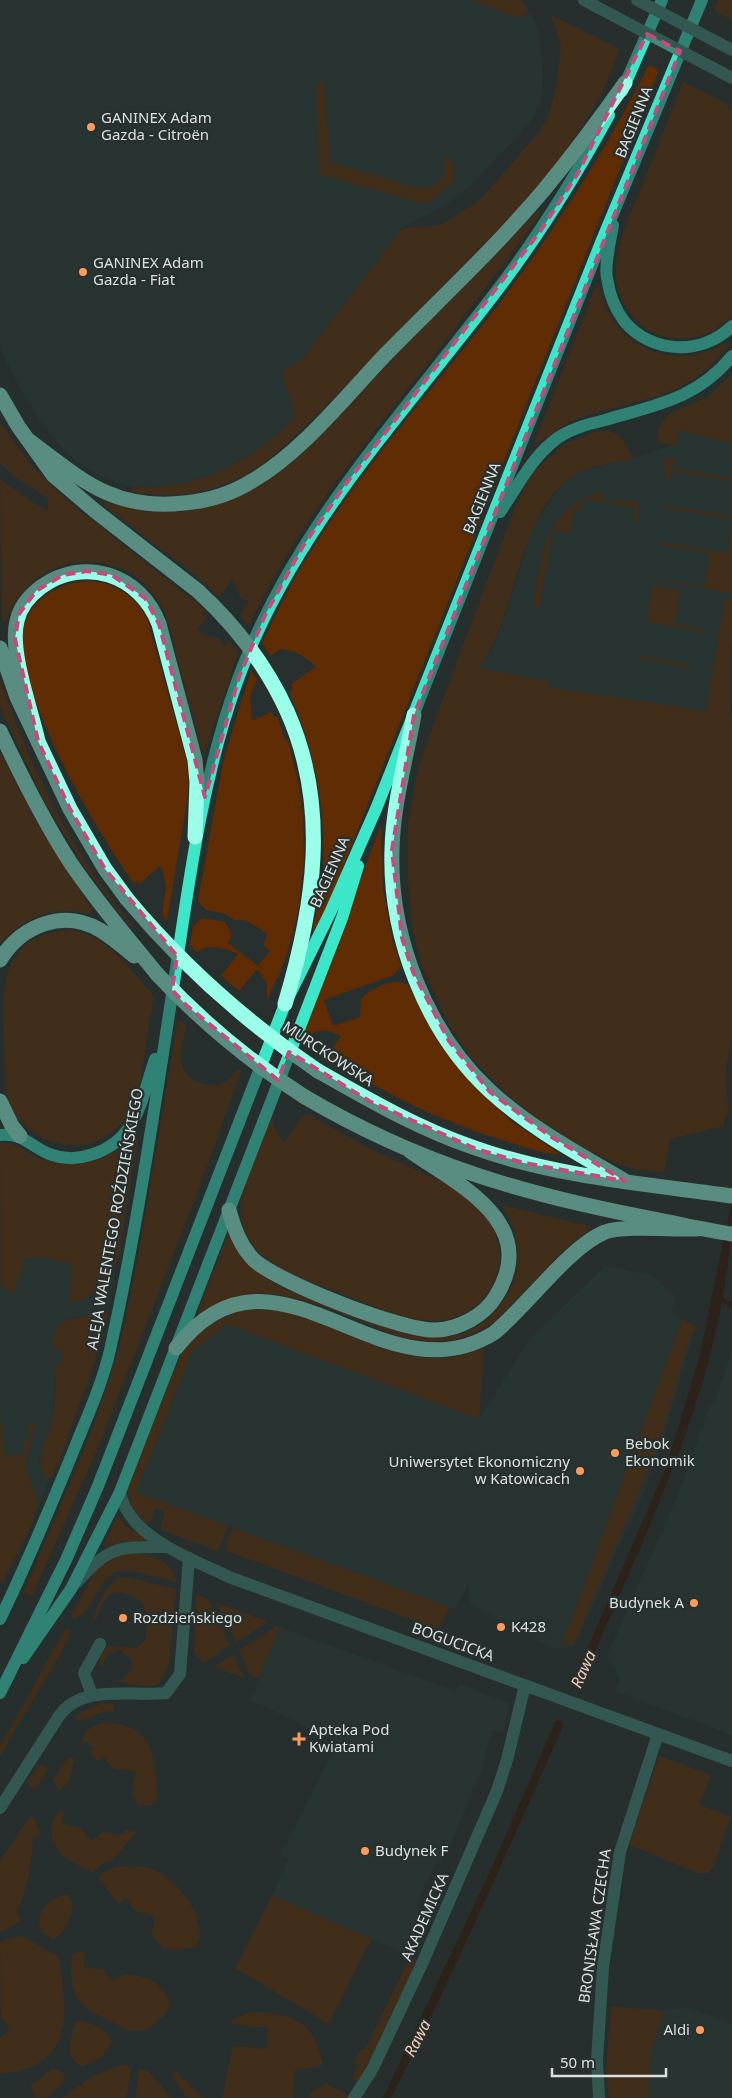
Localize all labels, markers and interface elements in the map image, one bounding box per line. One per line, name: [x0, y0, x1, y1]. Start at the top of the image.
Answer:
street label: BAGIENNA: [610, 82, 657, 160]
place label: GANINEX Adam Gazda - Citroën: [101, 107, 212, 144]
marker: GANINEX Adam Gazda - Citroën: [85, 121, 97, 133]
place label: GANINEX Adam Gazda - Fiat: [93, 252, 204, 289]
marker: GANINEX Adam Gazda - Fiat: [77, 266, 89, 278]
street label: BAGIENNA: [458, 458, 505, 536]
street label: BAGIENNA: [305, 833, 354, 910]
street label: MURCKOWSKA: [279, 1016, 378, 1090]
street label: ALEJA WALENTEGO ROŹDZIEŃSKIEGO: [81, 1086, 147, 1351]
place label: Bebok Ekonomik: [625, 1433, 695, 1470]
marker: Bebok Ekonomik: [609, 1447, 621, 1459]
place label: Uniwersytet Ekonomiczny w Katowicach: [389, 1451, 570, 1488]
marker: Uniwersytet Ekonomiczny w Katowicach: [574, 1465, 586, 1477]
place label: Budynek A: [609, 1592, 684, 1612]
marker: Budynek A: [688, 1597, 700, 1609]
place label: Rozdzieńskiego: [133, 1607, 242, 1627]
marker: Rozdzieńskiego: [117, 1612, 129, 1624]
place label: K428: [511, 1616, 546, 1636]
street label: BOGUCICKA: [409, 1617, 498, 1665]
marker: K428: [495, 1621, 507, 1633]
water label: Rawa: [565, 1647, 601, 1691]
place label: Apteka Pod Kwiatami: [309, 1719, 389, 1756]
marker: Apteka Pod Kwiatami: [293, 1733, 305, 1745]
place label: Budynek F: [375, 1840, 449, 1860]
marker: Budynek F: [359, 1845, 371, 1857]
street label: BRONISŁAWA CZECHA: [573, 1847, 615, 2004]
street label: AKADEMICKA: [396, 1869, 453, 1964]
water label: Rawa: [398, 2016, 436, 2060]
place label: Aldi: [663, 2019, 690, 2039]
marker: Aldi: [694, 2024, 706, 2036]
scale bar: [552, 2046, 666, 2078]
text: 50 m: [560, 2052, 595, 2072]

